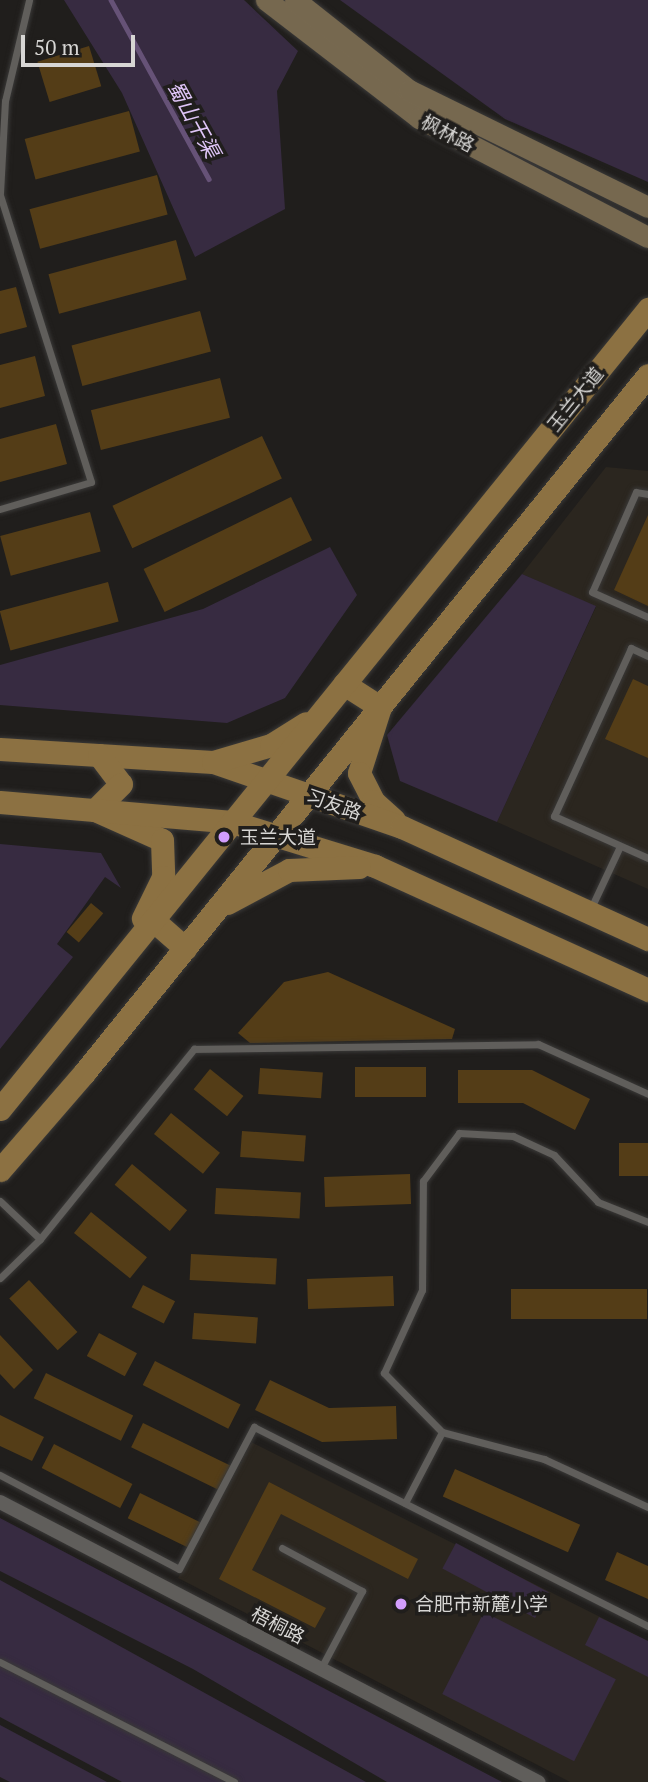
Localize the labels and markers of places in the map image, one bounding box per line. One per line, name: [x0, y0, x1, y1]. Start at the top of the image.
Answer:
place label: 玉兰大道: [240, 826, 316, 848]
marker: 玉兰大道: [214, 827, 234, 847]
place label: 合肥市新麓小学: [415, 1593, 548, 1615]
marker: 合肥市新麓小学: [393, 1596, 409, 1612]

